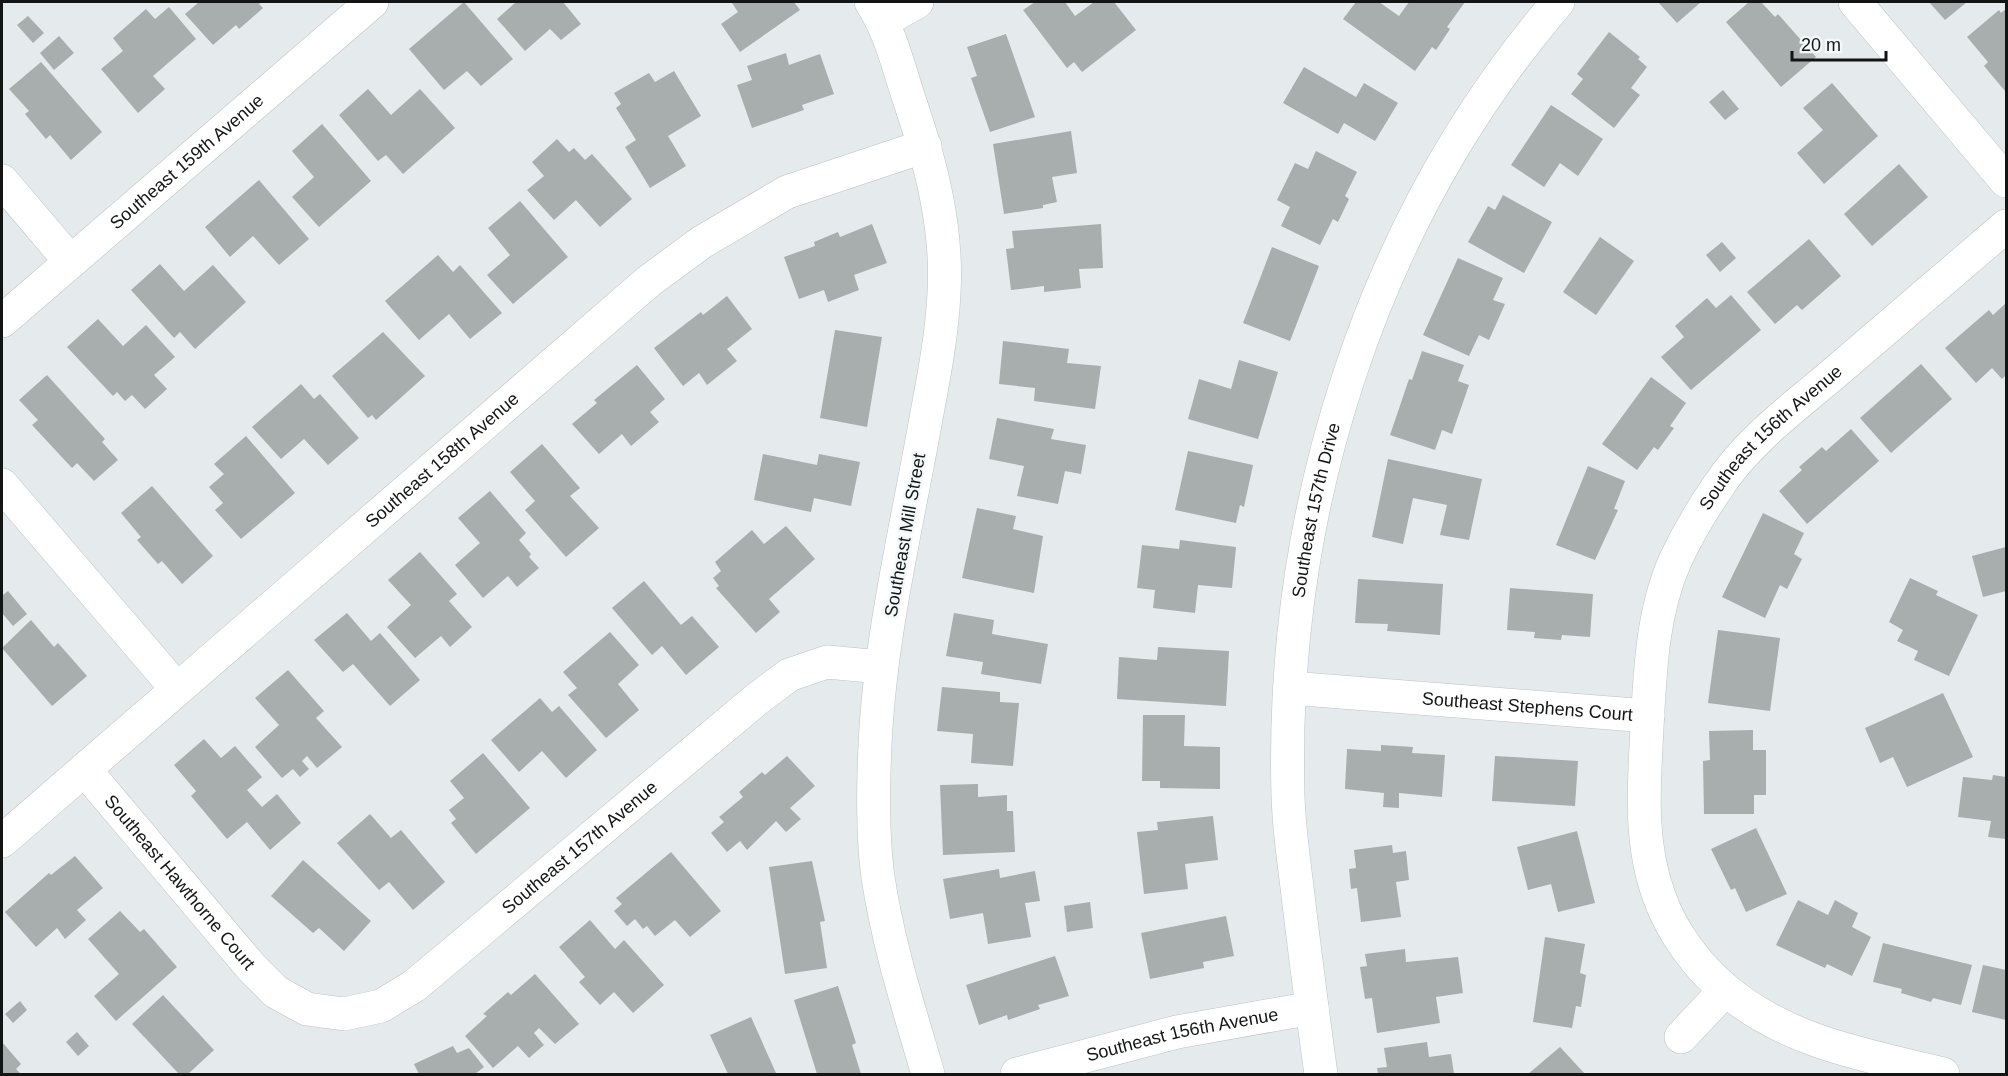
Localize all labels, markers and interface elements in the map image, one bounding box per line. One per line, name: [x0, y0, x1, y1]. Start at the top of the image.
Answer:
scale bar: [1792, 24, 1886, 62]
text: 20 m: [1801, 35, 1841, 55]
street label: Southeast 159th Avenue: [106, 90, 268, 233]
street label: Southeast 156th Avenue: [1695, 361, 1846, 514]
street label: Southeast 158th Avenue: [361, 388, 523, 532]
street label: Southeast 157th Drive: [1288, 421, 1344, 599]
street label: Southeast Mill Street: [881, 451, 929, 619]
street label: Southeast Stephens Court: [1421, 688, 1633, 725]
street label: Southeast 157th Avenue: [498, 777, 661, 918]
street label: Southeast Hawthorne Court: [100, 791, 259, 974]
street label: Southeast 156th Avenue: [1084, 1004, 1280, 1065]

